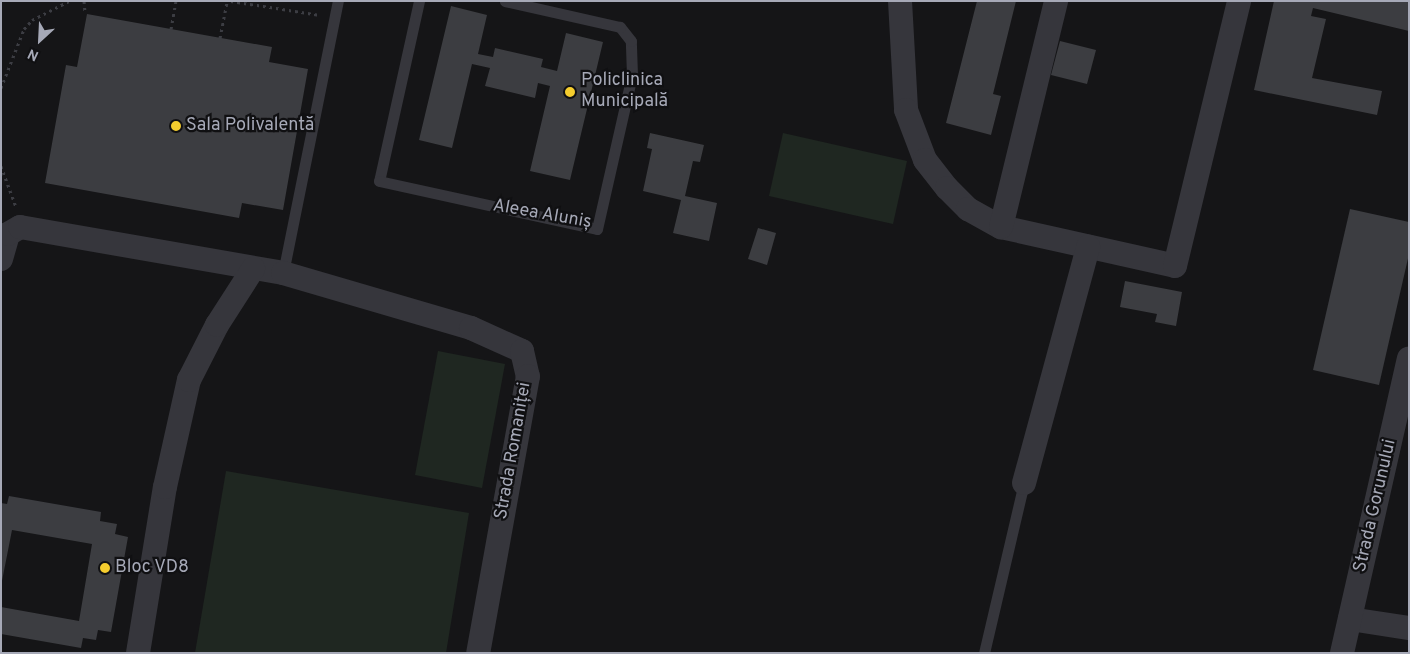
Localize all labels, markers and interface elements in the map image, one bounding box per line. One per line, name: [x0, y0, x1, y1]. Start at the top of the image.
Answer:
north arrow: [15, 15, 65, 65]
text: N: [25, 44, 42, 64]
place label: Policlinica Municipală: [581, 71, 668, 114]
marker: Policlinica Municipală: [563, 85, 577, 99]
place label: Sala Polivalentă: [186, 115, 314, 137]
marker: Sala Polivalentă: [170, 120, 182, 132]
street label: Aleea Aluniș: [491, 196, 593, 234]
street label: Strada Romaniței: [491, 381, 537, 521]
street label: Strada Gorunului: [1350, 437, 1402, 575]
place label: Bloc VD8: [115, 557, 190, 579]
marker: Bloc VD8: [99, 562, 111, 574]

